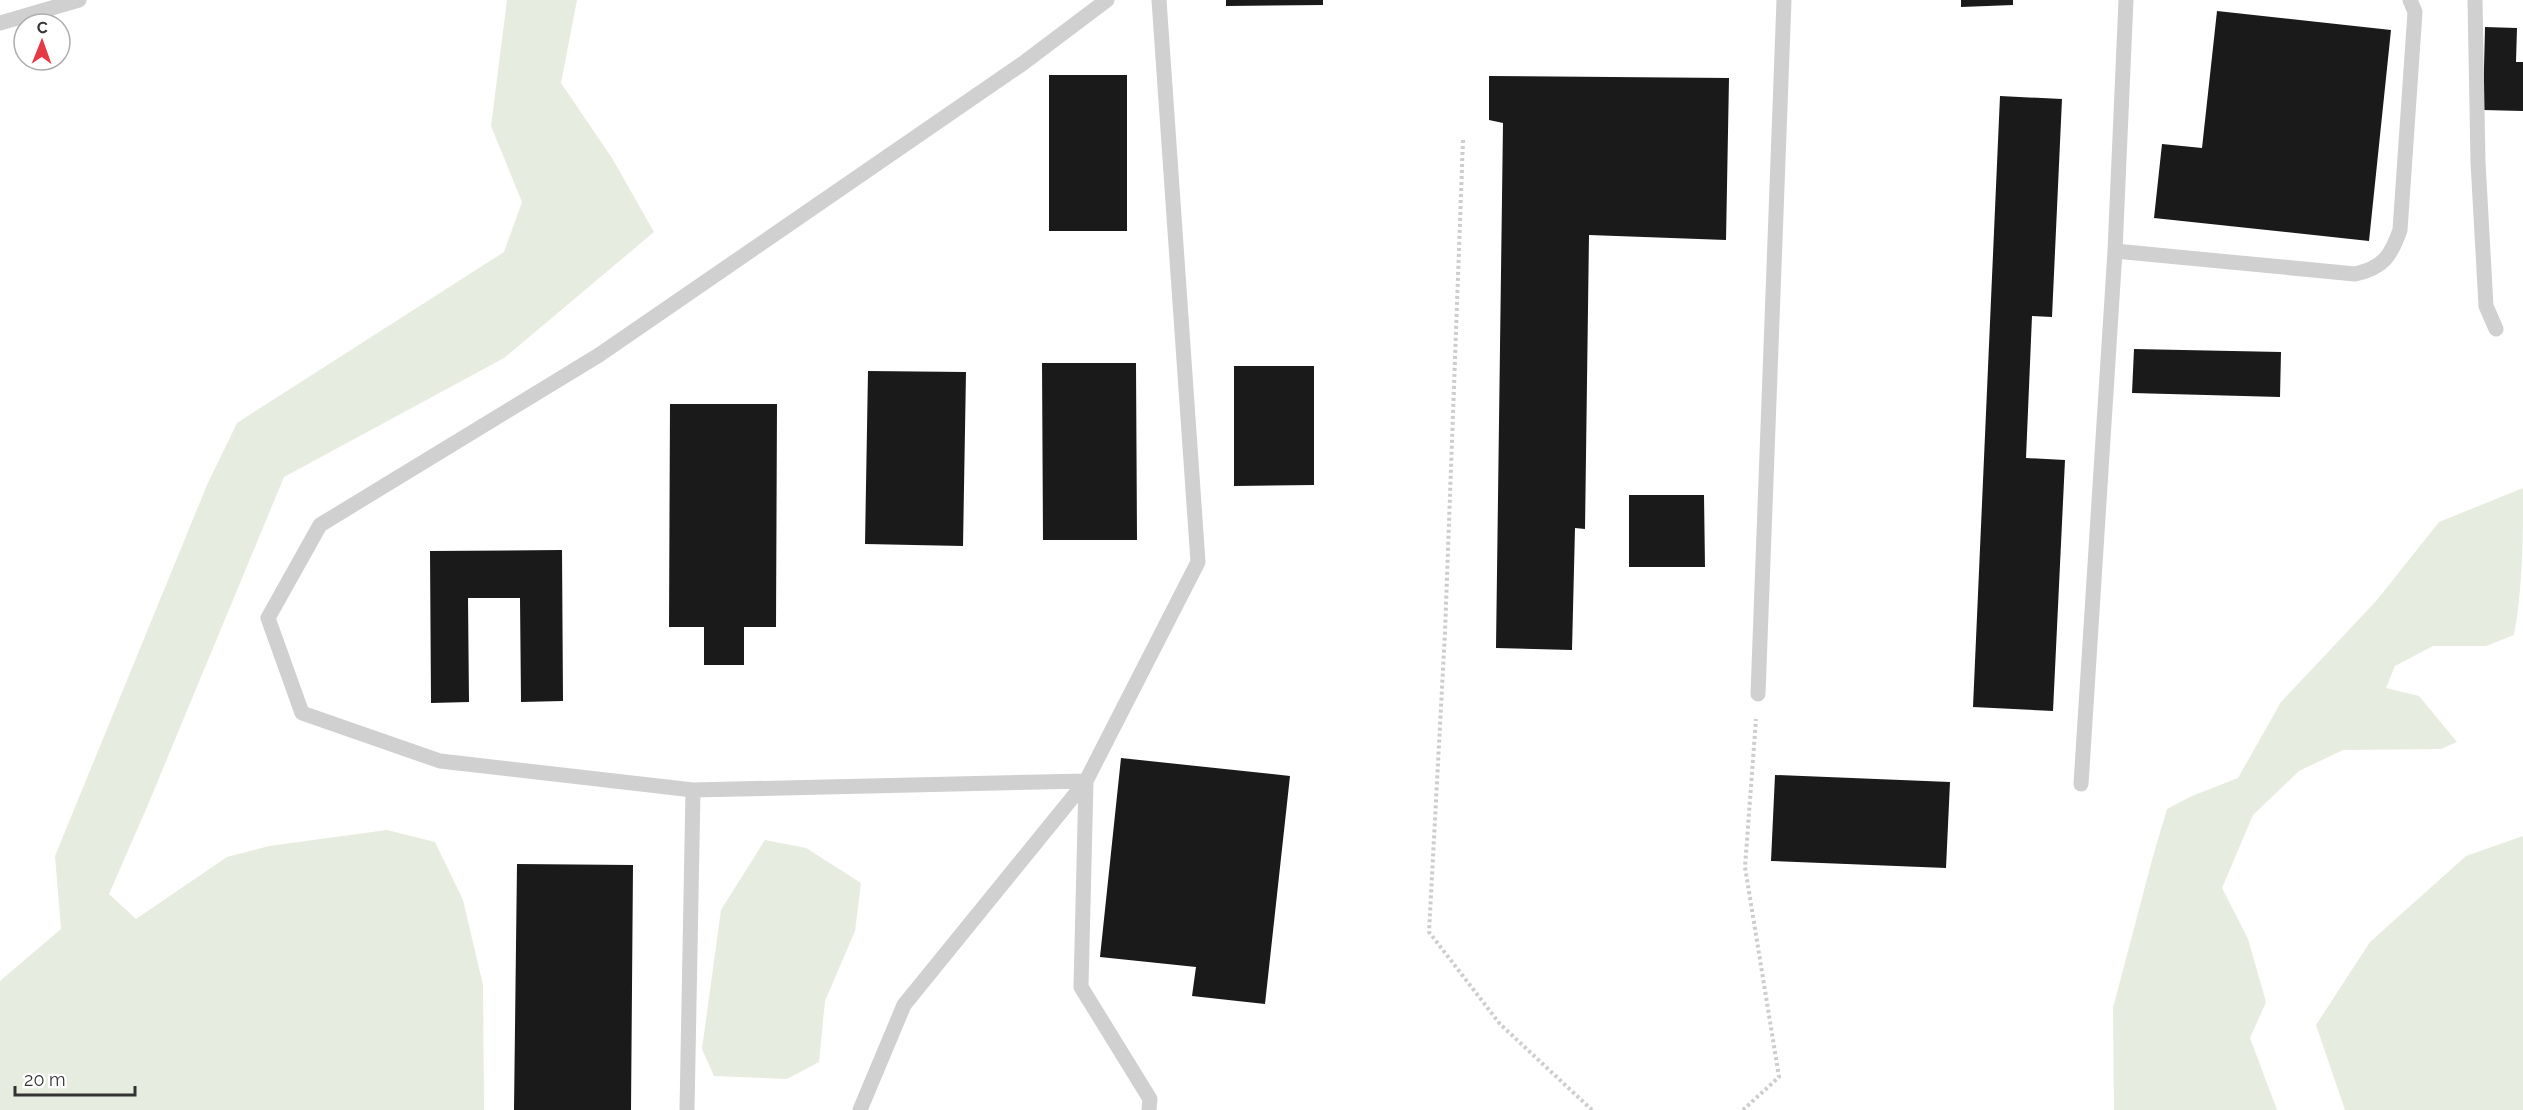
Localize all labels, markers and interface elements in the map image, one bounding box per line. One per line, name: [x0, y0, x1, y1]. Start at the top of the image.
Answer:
north arrow: [12, 12, 72, 72]
text: С: [37, 18, 48, 37]
scale bar: [15, 1059, 135, 1097]
text: 20 m: [24, 1069, 66, 1090]

